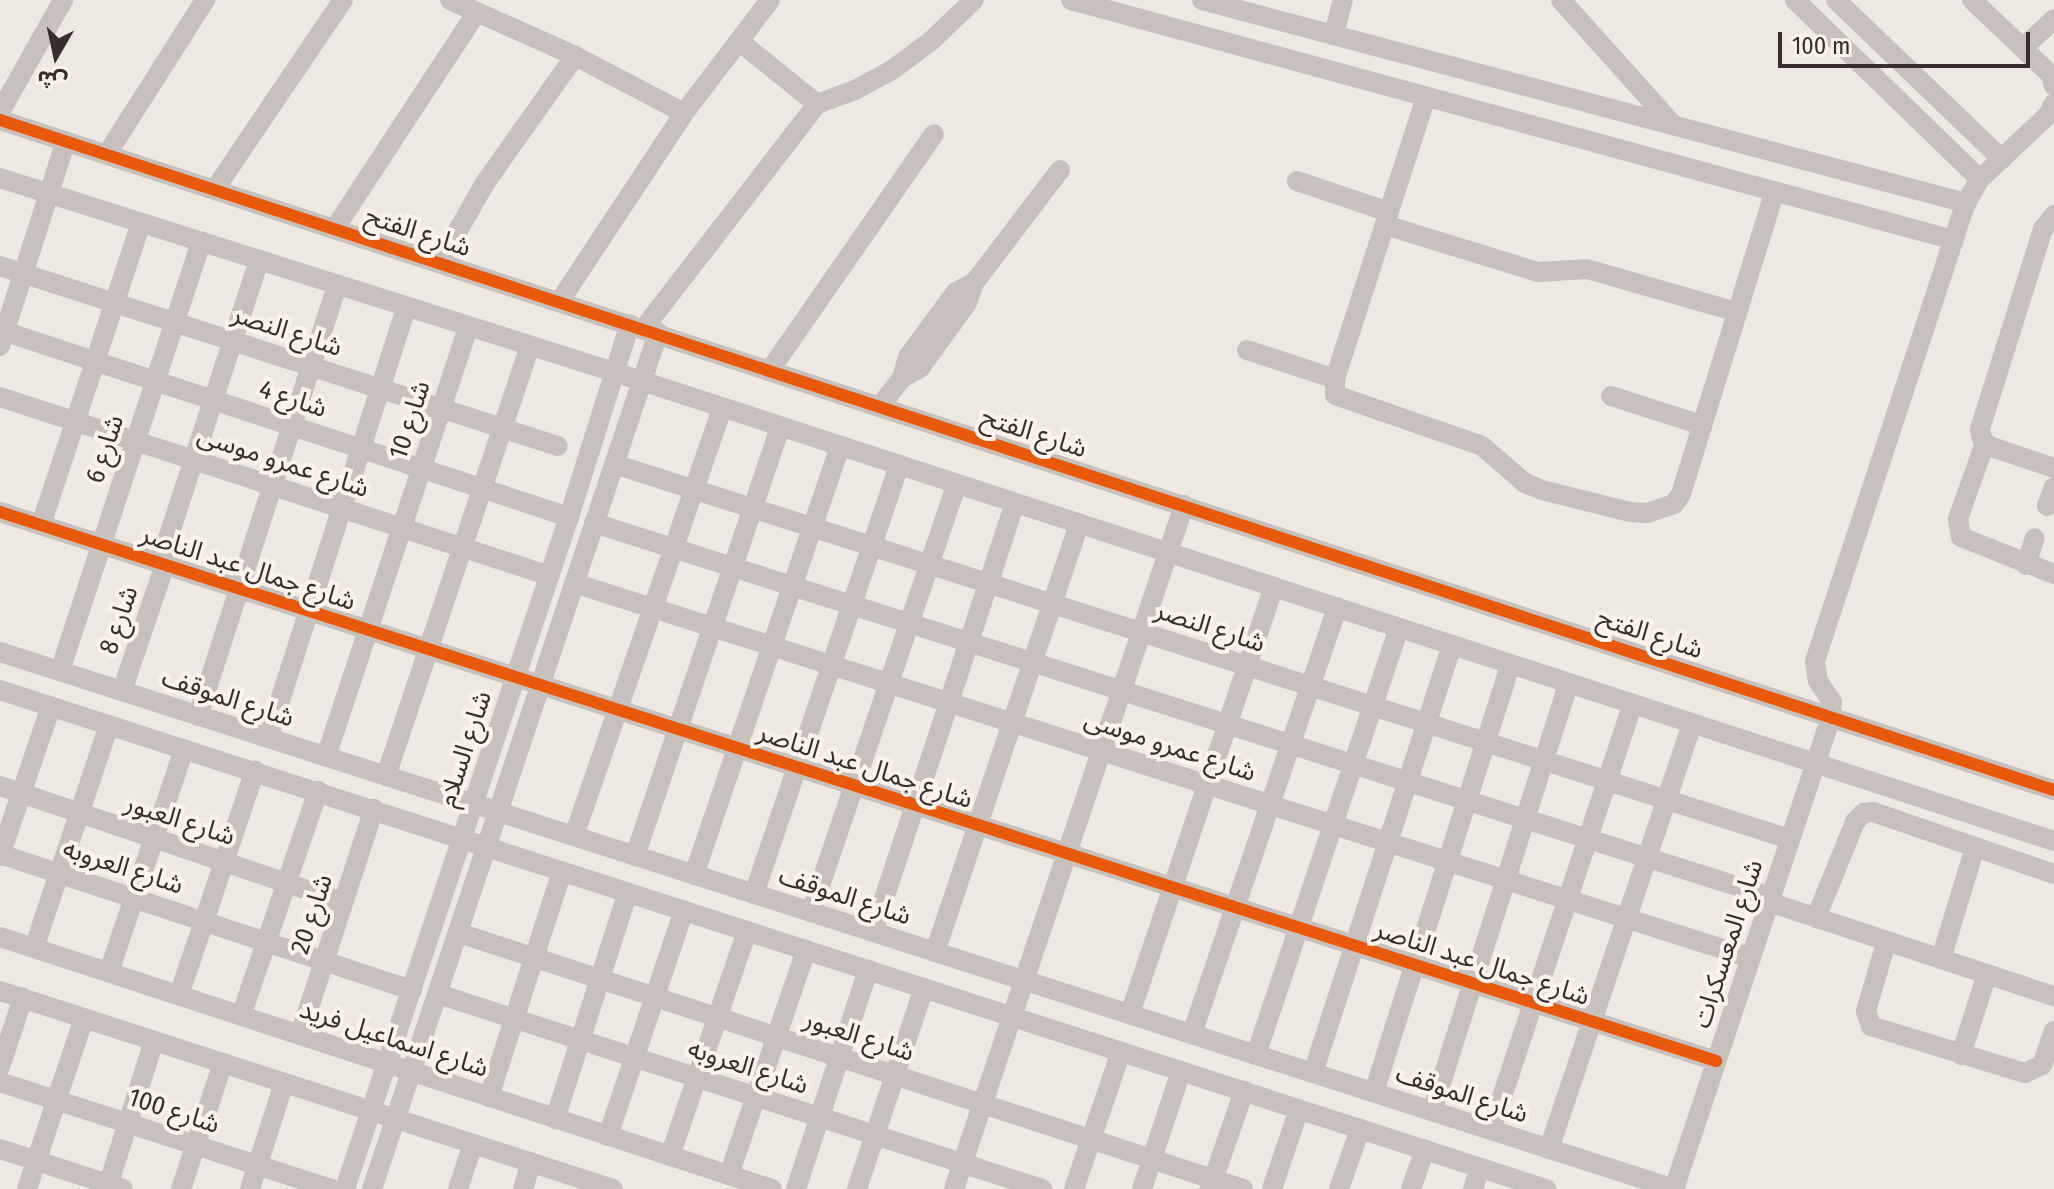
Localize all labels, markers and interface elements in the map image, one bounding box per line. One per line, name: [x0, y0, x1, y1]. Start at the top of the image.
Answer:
north arrow: [16, 16, 96, 96]
scale bar: [1782, 16, 2034, 66]
text: 100 m: [1792, 32, 1850, 60]
text: ش: [35, 65, 69, 96]
street label: شارع الفتح: [361, 200, 475, 264]
street label: شارع النصر: [228, 299, 346, 363]
street label: شارع 4: [255, 373, 331, 425]
street label: شارع 10: [383, 377, 437, 463]
street label: شارع الفتح: [977, 401, 1091, 465]
street label: شارع 6: [79, 411, 131, 487]
street label: شارع عمرو موسى: [193, 420, 373, 504]
street label: شارع جمال عبد الناصر: [137, 519, 359, 617]
street label: شارع 8: [93, 582, 145, 658]
street label: شارع النصر: [1151, 595, 1269, 659]
street label: شارع الفتح: [1593, 602, 1707, 666]
street label: شارع الموقف: [158, 662, 298, 734]
street label: شارع السلام: [432, 687, 498, 811]
street label: شارع عمرو موسى: [1080, 704, 1260, 788]
street label: شارع جمال عبد الناصر: [754, 717, 976, 815]
street label: شارع العبور: [121, 788, 239, 852]
street label: شارع العروبه: [59, 833, 187, 901]
street label: شارع المعسكرات: [1686, 856, 1770, 1032]
street label: شارع الموقف: [775, 860, 915, 932]
street label: شارع 20: [285, 870, 339, 958]
street label: شارع جمال عبد الناصر: [1371, 914, 1593, 1012]
street label: شارع اسماعيل فريد: [296, 994, 492, 1084]
street label: شارع العبور: [800, 1004, 918, 1068]
street label: شارع العروبه: [684, 1033, 812, 1101]
street label: شارع الموقف: [1392, 1058, 1532, 1130]
street label: شارع 100: [124, 1082, 224, 1140]

